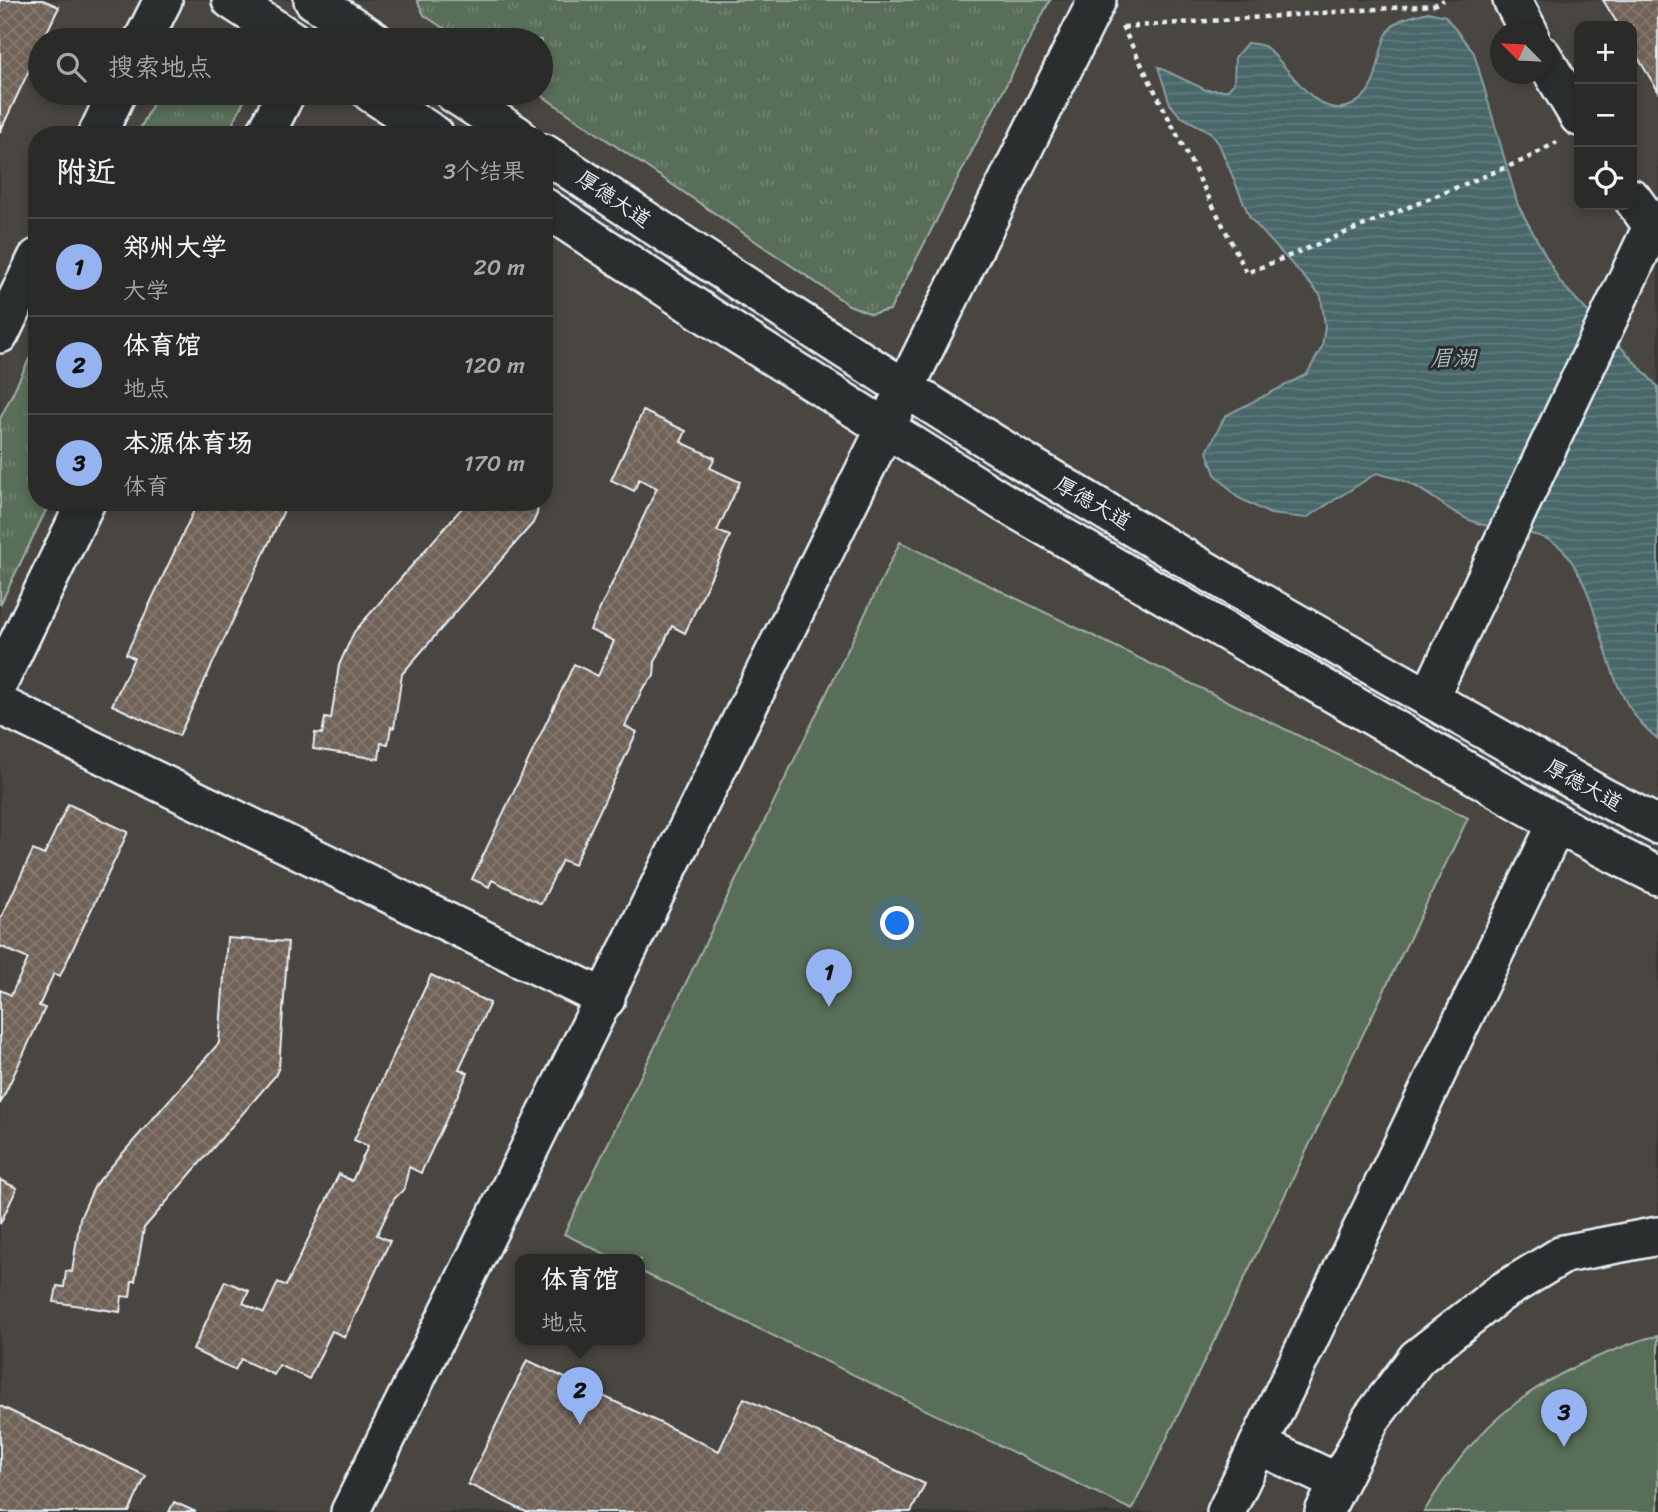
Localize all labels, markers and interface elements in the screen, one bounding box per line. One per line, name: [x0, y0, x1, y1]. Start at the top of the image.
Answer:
north arrow: [1490, 21, 1553, 84]
map controls: [1574, 21, 1637, 210]
button: +: [1574, 21, 1637, 84]
search box: [28, 28, 553, 105]
text: 搜索地点: [108, 44, 212, 90]
icon: search: [52, 48, 90, 86]
button: −: [1574, 84, 1637, 147]
text: 附近: [56, 145, 116, 199]
button: locate: [1574, 147, 1637, 210]
text: 3个结果: [443, 151, 525, 192]
street label: 厚德大道: [569, 160, 659, 238]
text: 郑州大学: [123, 224, 227, 270]
text: 1: [74, 247, 84, 288]
text: 20 m: [474, 247, 525, 288]
text: 大学: [123, 270, 169, 311]
text: 体育馆: [123, 322, 201, 368]
water label: 眉湖: [1430, 338, 1478, 379]
text: 2: [72, 345, 86, 386]
text: 120 m: [464, 345, 525, 386]
text: 地点: [123, 368, 169, 409]
text: 本源体育场: [123, 420, 253, 466]
text: 3: [73, 443, 85, 484]
text: 170 m: [464, 443, 525, 484]
text: 体育: [123, 466, 169, 507]
street label: 厚德大道: [1047, 466, 1139, 540]
street label: 厚德大道: [1538, 748, 1630, 822]
your location: [880, 906, 914, 940]
pin: 1: [806, 949, 852, 1007]
popup: [515, 1254, 645, 1345]
text: 体育馆: [541, 1256, 619, 1302]
text: 地点: [541, 1302, 587, 1343]
pin: 2: [557, 1367, 603, 1425]
pin: 3: [1541, 1389, 1587, 1447]

